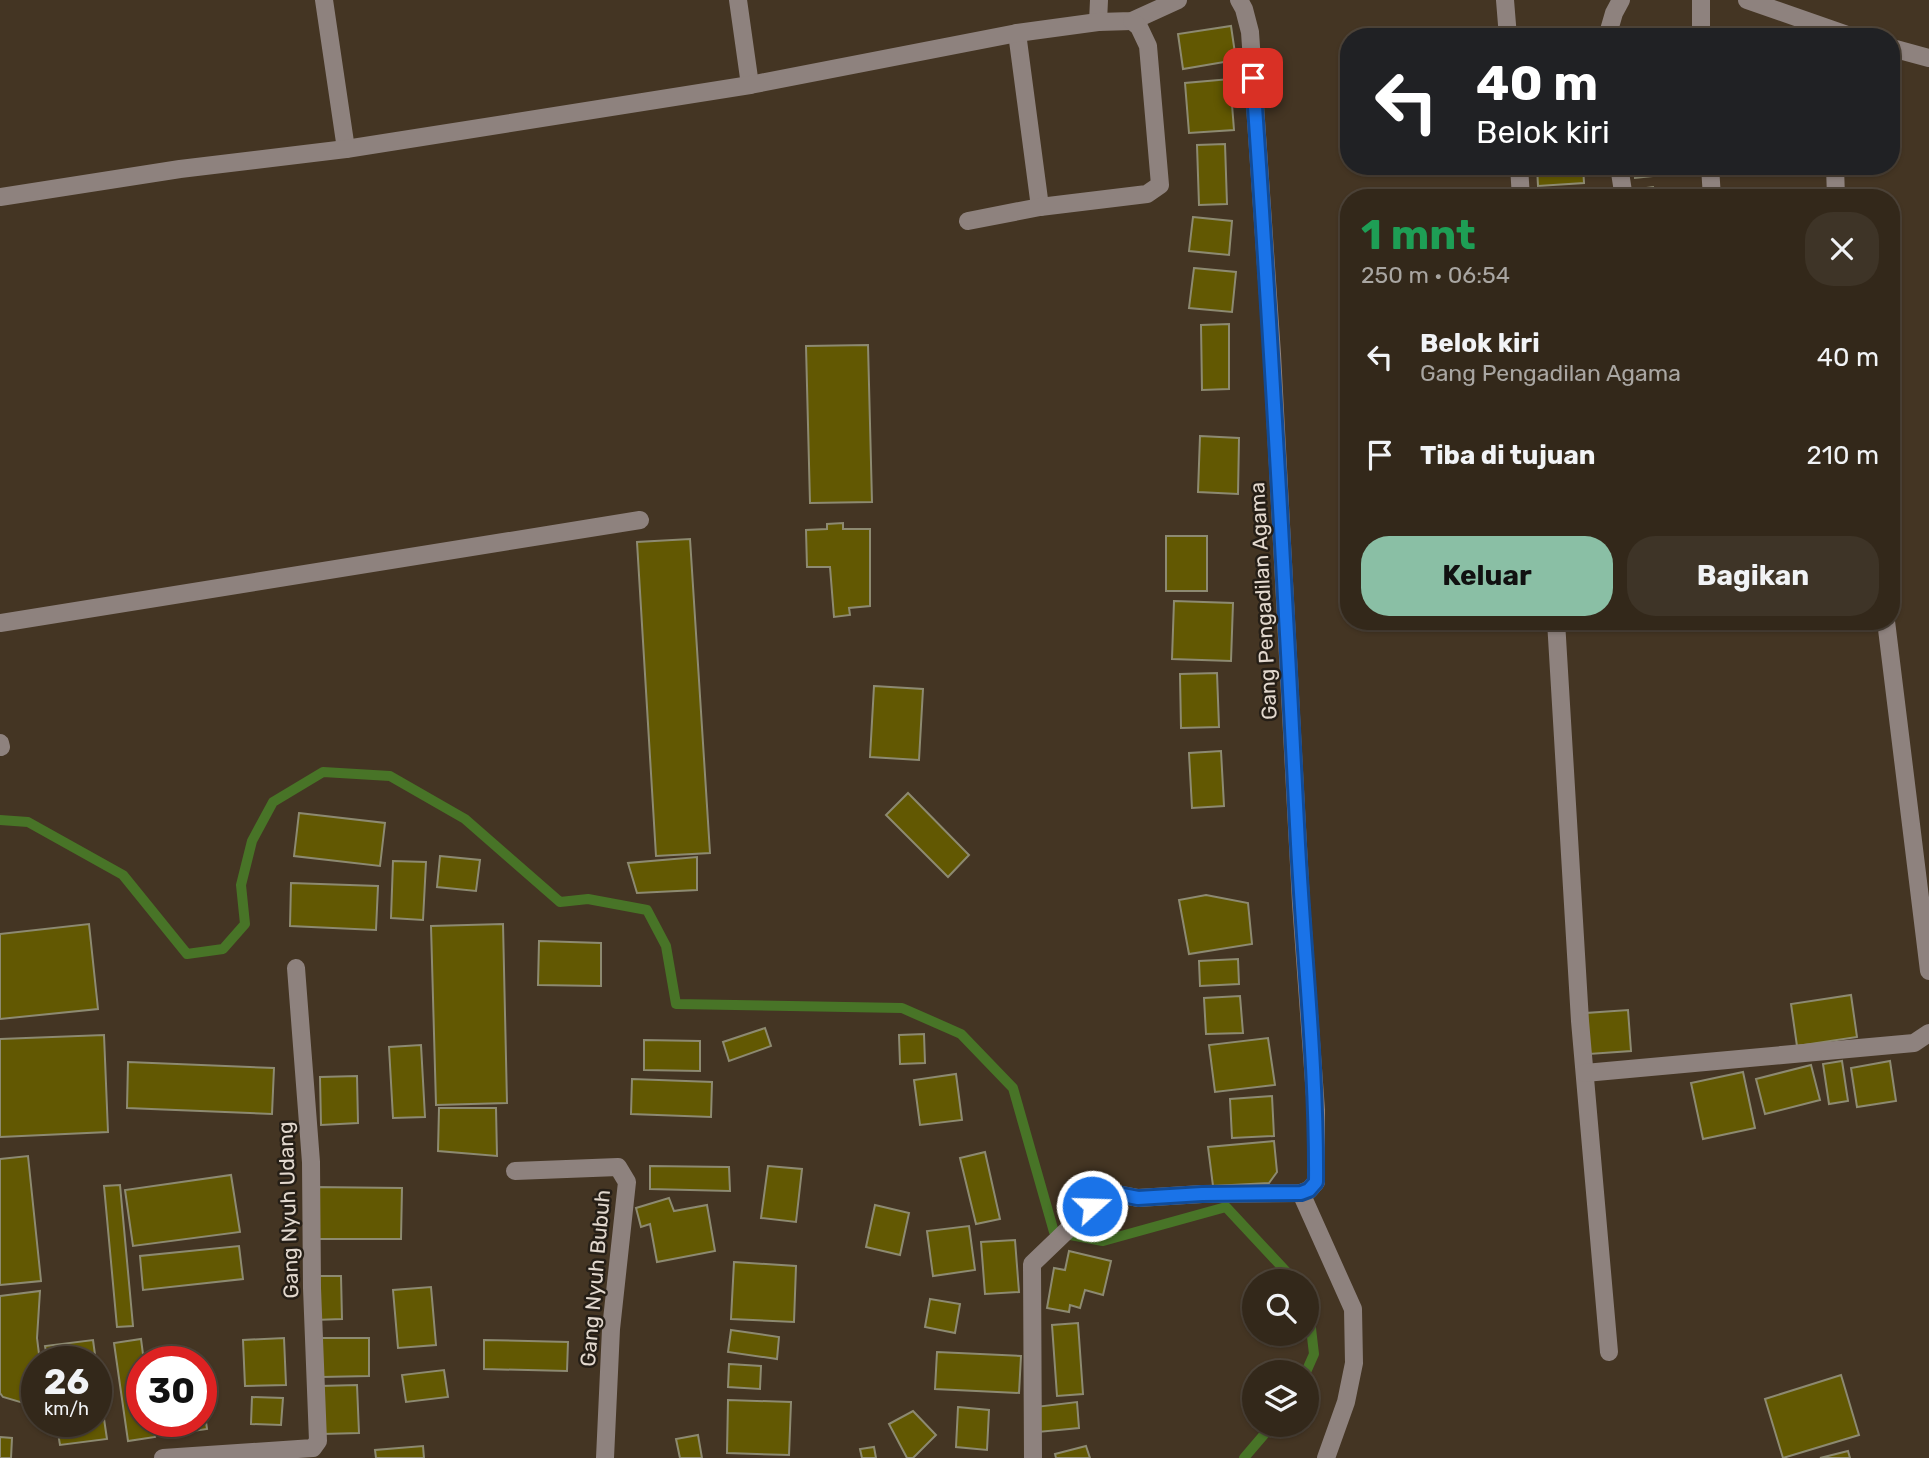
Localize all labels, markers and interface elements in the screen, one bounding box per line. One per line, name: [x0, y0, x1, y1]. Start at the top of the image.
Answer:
pin: [1223, 48, 1283, 108]
text: 40 m: [1476, 54, 1598, 112]
icon: left: [1361, 56, 1452, 147]
icon: arrive: [1234, 59, 1272, 97]
text: Belok kiri: [1476, 113, 1610, 151]
text: 1 mnt: [1361, 210, 1476, 260]
button: close: [1805, 212, 1879, 286]
text: 250 m · 06:54: [1361, 261, 1510, 289]
text: Belok kiri: [1420, 328, 1540, 359]
icon: left: [1361, 338, 1399, 376]
text: 40 m: [1817, 342, 1879, 373]
text: Gang Pengadilan Agama: [1420, 359, 1681, 387]
icon: arrive: [1361, 436, 1399, 474]
text: Tiba di tujuan: [1420, 440, 1595, 471]
text: 210 m: [1807, 440, 1879, 471]
street label: Gang Pengadilan Agama: [1244, 481, 1282, 721]
button: Keluar: [1361, 536, 1613, 616]
button: Bagikan: [1627, 536, 1879, 616]
street label: Gang Nyuh Udang: [272, 1121, 304, 1299]
position arrow: [1055, 1169, 1129, 1243]
street label: Gang Nyuh Bubuh: [575, 1188, 615, 1368]
map controls: [1242, 1269, 1319, 1437]
button: search: [1242, 1269, 1319, 1346]
speed limit sign: 30: [126, 1346, 217, 1437]
button: layers: [1242, 1360, 1319, 1437]
text: 26: [44, 1361, 89, 1403]
text: km/h: [44, 1398, 89, 1420]

